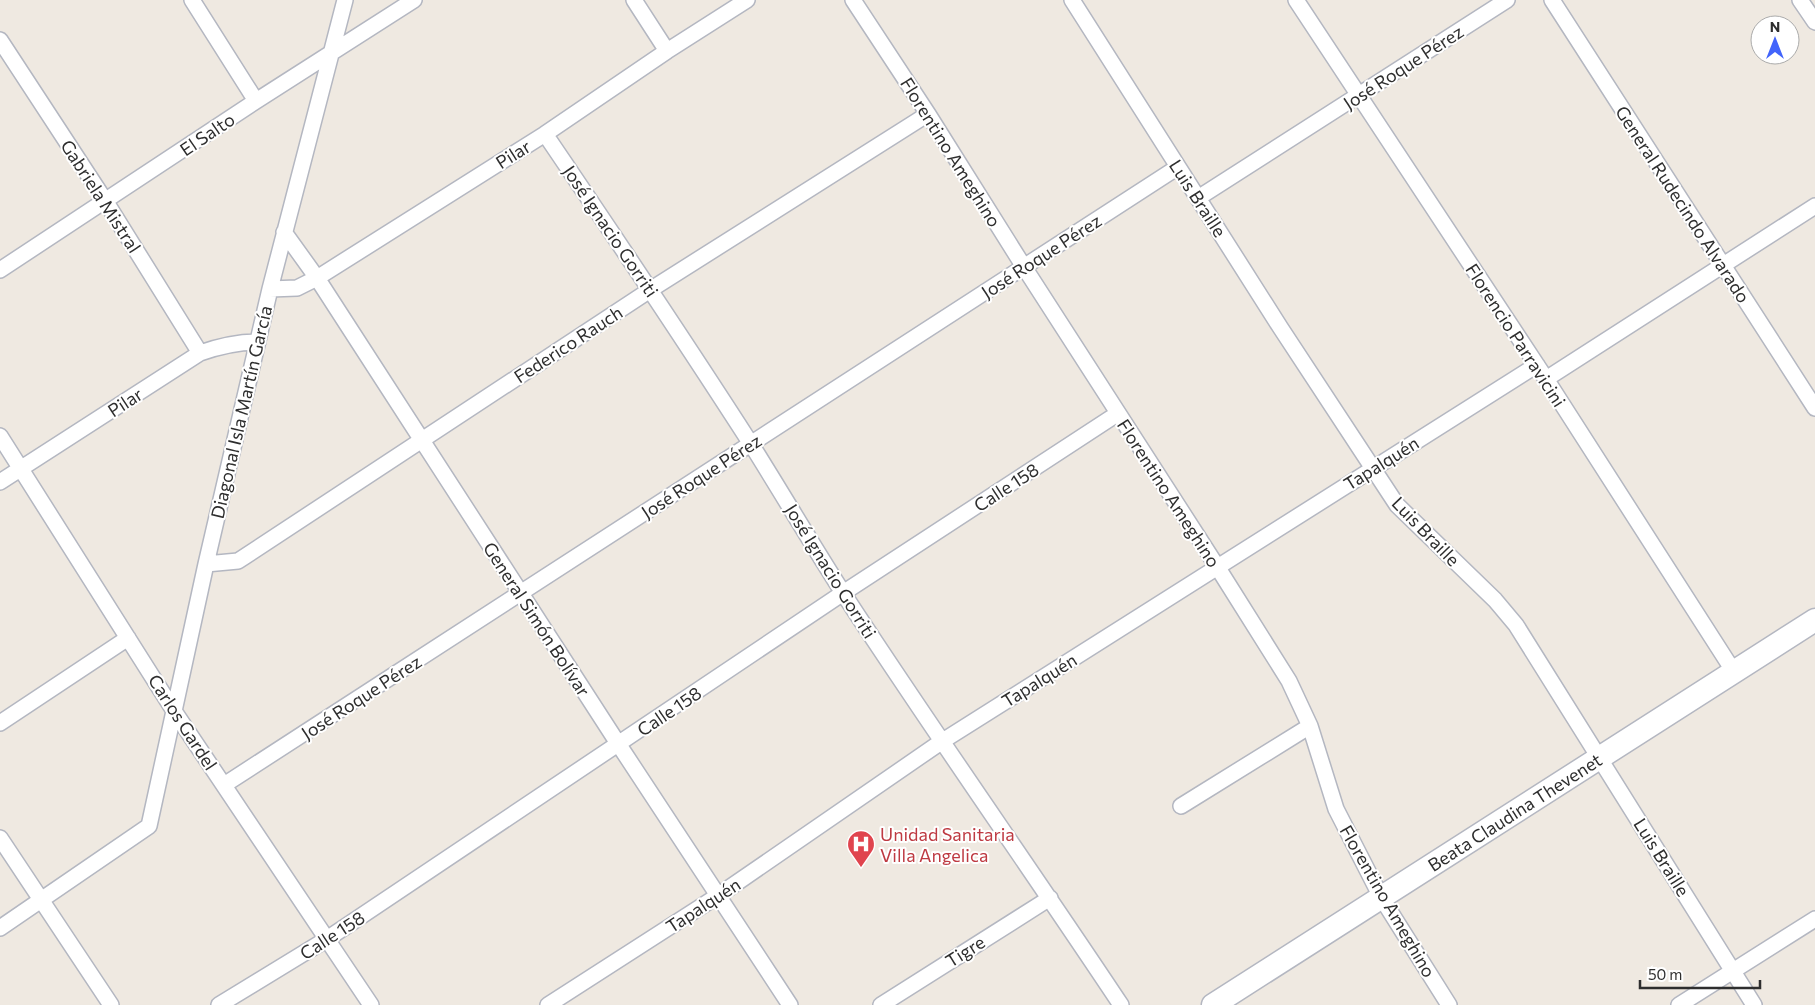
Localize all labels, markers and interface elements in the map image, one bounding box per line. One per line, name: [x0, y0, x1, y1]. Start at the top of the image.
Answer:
north arrow: [1750, 15, 1800, 65]
text: N: [1770, 18, 1780, 35]
street label: José Roque Pérez: [1339, 20, 1467, 114]
street label: Florentino Ameghino: [896, 73, 1006, 231]
street label: General Rudecindo Alvarado: [1611, 101, 1755, 307]
street label: El Salto: [175, 108, 239, 160]
street label: Gabriela Mistral: [56, 135, 146, 257]
street label: Pilar: [491, 135, 535, 173]
street label: Luis Braille: [1165, 155, 1231, 241]
street label: José Ignacio Gorriti: [559, 161, 663, 301]
street label: José Roque Pérez: [977, 209, 1105, 303]
street label: Florencio Parravicini: [1461, 259, 1571, 411]
street label: Federico Rauch: [510, 301, 626, 387]
street label: Diagonal Isla Martín García: [206, 303, 276, 521]
street label: Pilar: [103, 383, 147, 421]
street label: Florentino Ameghino: [1113, 415, 1225, 571]
street label: José Roque Pérez: [637, 429, 765, 523]
street label: Tapalquén: [1339, 431, 1423, 495]
street label: Calle 158: [969, 458, 1043, 516]
street label: Luis Braille: [1388, 492, 1464, 570]
street label: José Ignacio Gorriti: [781, 500, 881, 642]
street label: General Simón Bolívar: [479, 538, 595, 700]
street label: Tapalquén: [997, 648, 1081, 712]
street label: José Roque Pérez: [297, 650, 425, 744]
street label: Carlos Gardel: [144, 670, 222, 774]
street label: Calle 158: [633, 681, 705, 740]
street label: Beata Claudina Thevenet: [1424, 748, 1606, 876]
street label: Luis Braille: [1629, 814, 1695, 900]
street label: Florentino Ameghino: [1335, 821, 1441, 981]
place label: Unidad Sanitaria Villa Angelica: [880, 823, 1015, 866]
hospital icon: Unidad Sanitaria Villa Angelica: [846, 829, 876, 868]
street label: Tapalquén: [662, 873, 744, 937]
street label: Calle 158: [295, 906, 369, 964]
street label: Tigre: [941, 930, 989, 972]
scale bar: [1640, 958, 1760, 990]
text: 50 m: [1648, 965, 1682, 983]

